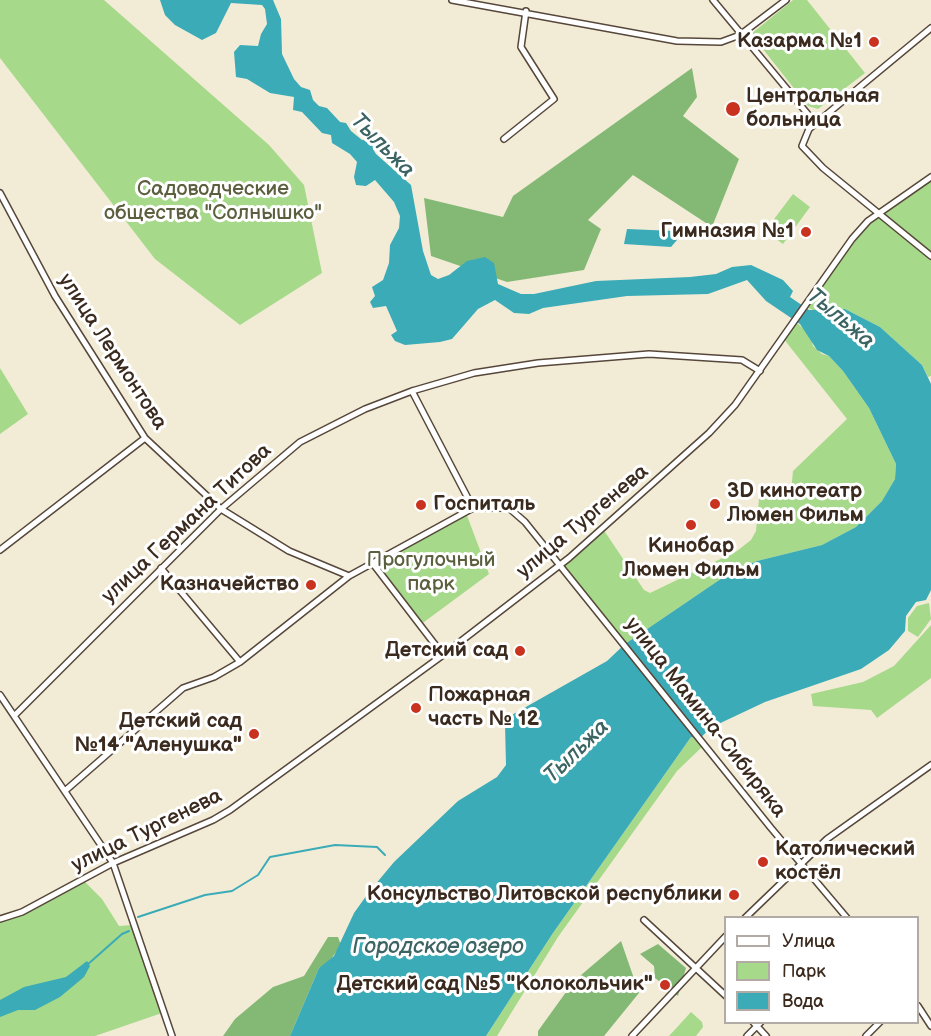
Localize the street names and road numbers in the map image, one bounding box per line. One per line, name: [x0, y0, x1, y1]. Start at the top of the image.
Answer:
street label: улица Лермонтова: [52, 269, 172, 435]
street label: улица Германа Титова: [97, 439, 277, 609]
street label: улица Тургенева: [512, 460, 654, 584]
street label: улица Мамина-Сибиряка: [619, 613, 791, 823]
street label: улица Тургенева: [68, 784, 226, 878]

